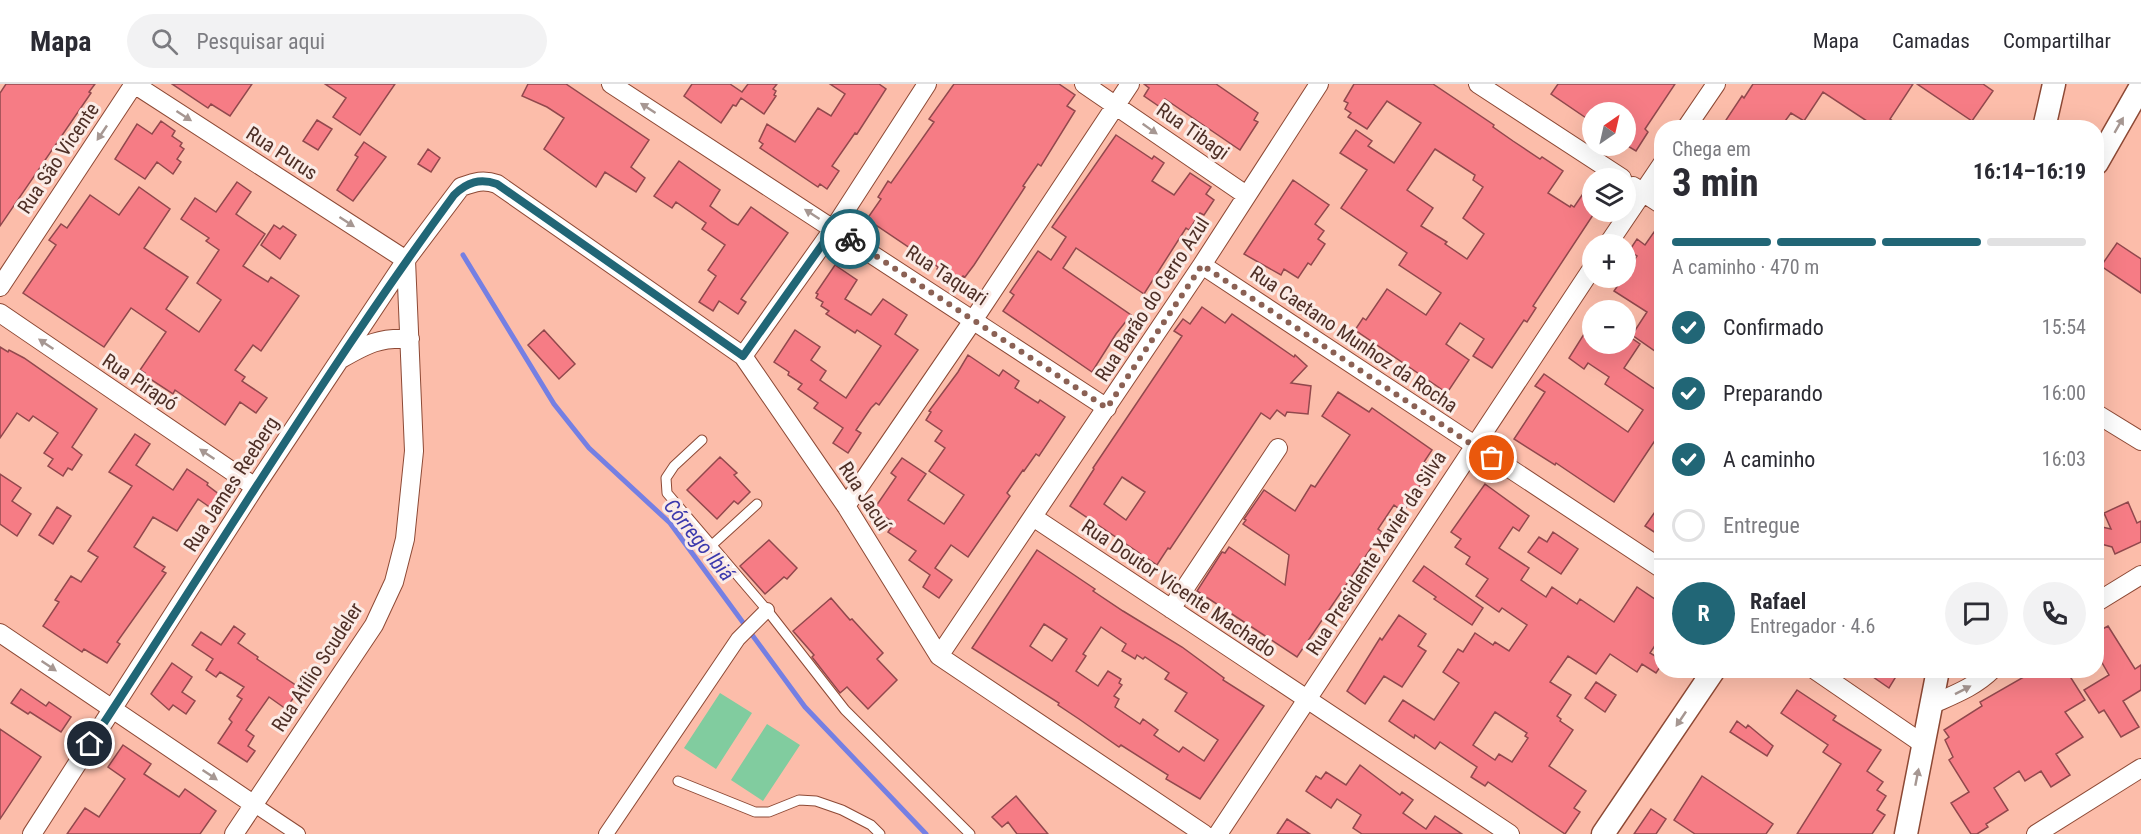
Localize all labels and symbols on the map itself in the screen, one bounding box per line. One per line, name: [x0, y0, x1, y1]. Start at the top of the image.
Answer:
street label: Rua Tibagi: [1152, 97, 1234, 165]
street label: Rua São Vicente: [12, 98, 104, 218]
north arrow: [1582, 102, 1636, 156]
one-way arrow: [640, 103, 657, 114]
one-way arrow: [175, 110, 192, 121]
one-way arrow: [2114, 116, 2124, 133]
street label: Rua Purus: [242, 121, 322, 185]
one-way arrow: [1142, 123, 1158, 134]
one-way arrow: [97, 125, 108, 141]
one-way arrow: [804, 209, 820, 220]
courier: [820, 209, 880, 269]
street label: Rua Barão do Cerro Azul: [1090, 212, 1214, 386]
one-way arrow: [339, 216, 355, 227]
street label: Rua Taquari: [902, 240, 992, 310]
street label: Rua Caetano Munhoz da Rocha: [1246, 261, 1462, 417]
one-way arrow: [38, 338, 54, 350]
street label: Rua Pirapó: [98, 348, 182, 416]
street label: Rua James Reeberg: [178, 412, 284, 556]
pin: [1466, 432, 1517, 483]
street label: Rua Presidente Xavier da Silva: [1301, 446, 1451, 660]
one-way arrow: [199, 448, 215, 460]
street label: Rua Jacuí: [834, 457, 897, 536]
water label: Córrego Ibiá: [659, 494, 739, 586]
street label: Rua Doutor Vicente Machado: [1077, 514, 1281, 662]
street label: Rua Atílio Scudeler: [266, 598, 368, 736]
one-way arrow: [41, 660, 57, 671]
one-way arrow: [1955, 685, 1972, 695]
one-way arrow: [1676, 711, 1687, 727]
pin: [64, 718, 115, 769]
one-way arrow: [1913, 767, 1922, 786]
one-way arrow: [202, 769, 218, 781]

